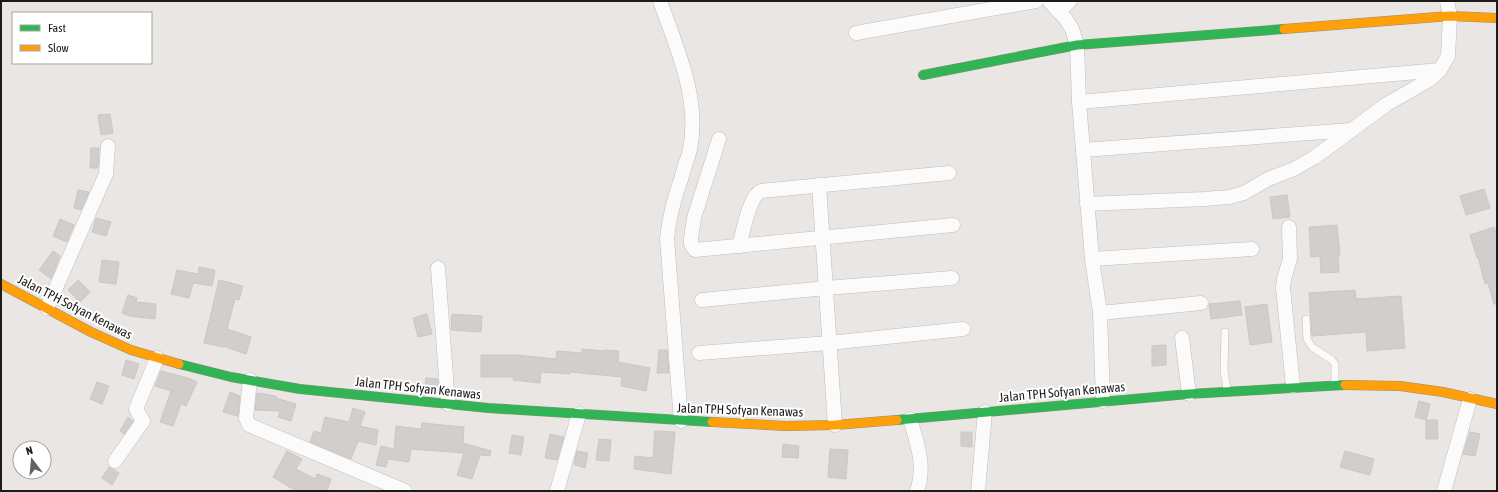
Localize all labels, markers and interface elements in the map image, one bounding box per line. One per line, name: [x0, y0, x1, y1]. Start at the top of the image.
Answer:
legend: [12, 12, 152, 64]
text: Fast: [48, 21, 66, 35]
text: Slow: [48, 41, 69, 55]
street label: Jalan TPH Sofyan Kenawas: [15, 272, 135, 343]
street label: Jalan TPH Sofyan Kenawas: [354, 374, 482, 402]
street label: Jalan TPH Sofyan Kenawas: [998, 379, 1126, 405]
street label: Jalan TPH Sofyan Kenawas: [677, 400, 804, 420]
north arrow: [12, 440, 52, 480]
text: N: [24, 444, 34, 457]

